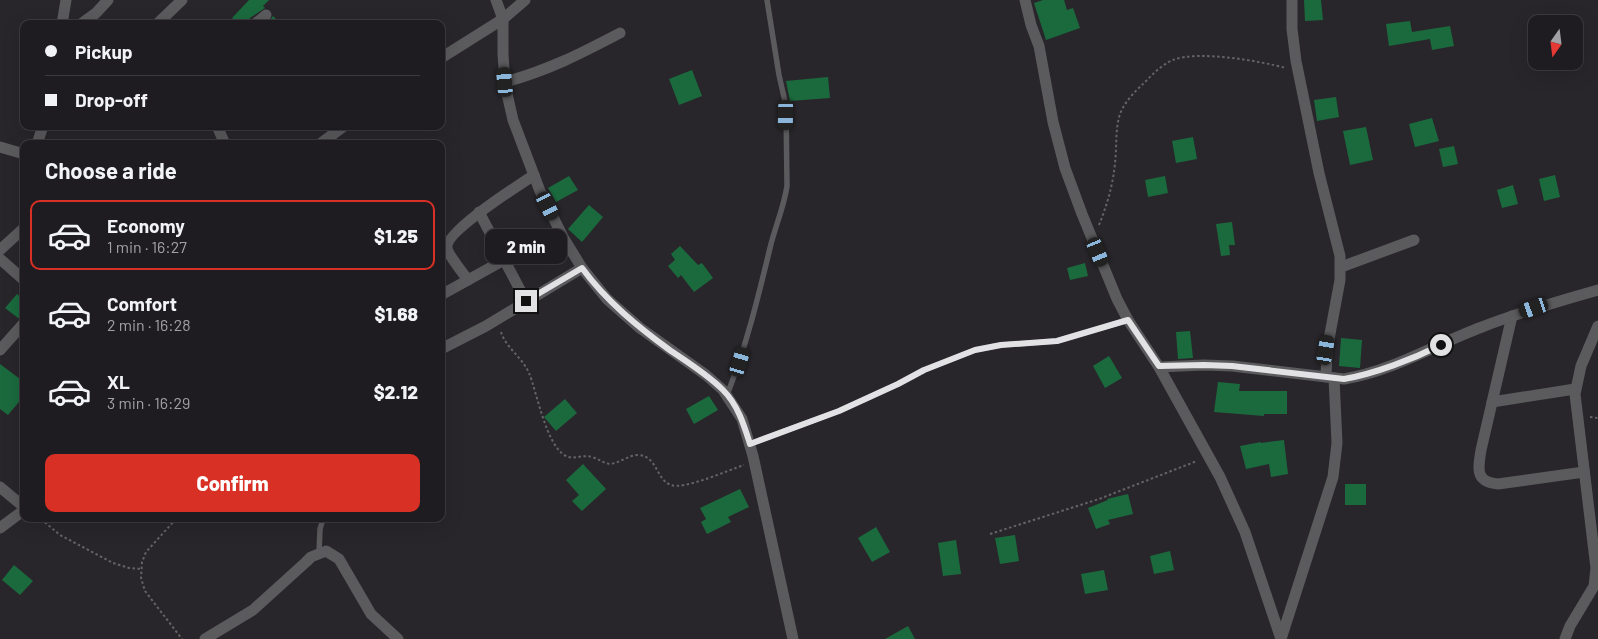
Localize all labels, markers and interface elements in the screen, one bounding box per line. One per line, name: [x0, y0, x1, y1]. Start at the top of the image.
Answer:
north arrow: [1528, 15, 1582, 70]
map controls: [1528, 15, 1583, 70]
text: Pickup: [75, 40, 133, 63]
car: [496, 66, 513, 98]
text: Drop-off: [75, 88, 148, 111]
car: [778, 100, 793, 130]
text: Choose a ride: [45, 157, 177, 183]
car: [534, 189, 561, 223]
icon: car: [47, 213, 92, 258]
text: Economy: [107, 214, 185, 237]
text: $1.25: [374, 224, 418, 247]
callout: 2 min: [485, 228, 567, 264]
car: [1085, 235, 1110, 269]
text: 1 min · 16:27: [107, 237, 187, 256]
text: 2 min: [507, 237, 545, 256]
route end: [515, 290, 537, 312]
icon: car: [47, 291, 92, 336]
text: Comfort: [107, 292, 177, 315]
car: [1517, 296, 1550, 320]
text: $1.68: [374, 302, 418, 325]
text: 2 min · 16:28: [107, 315, 191, 334]
car: [1316, 334, 1335, 366]
route start: [1430, 334, 1452, 356]
car: [728, 345, 751, 379]
icon: car: [47, 369, 92, 414]
text: XL: [107, 370, 130, 393]
text: $2.12: [374, 380, 418, 403]
text: 3 min · 16:29: [107, 393, 190, 412]
button: Confirm: [45, 454, 420, 512]

